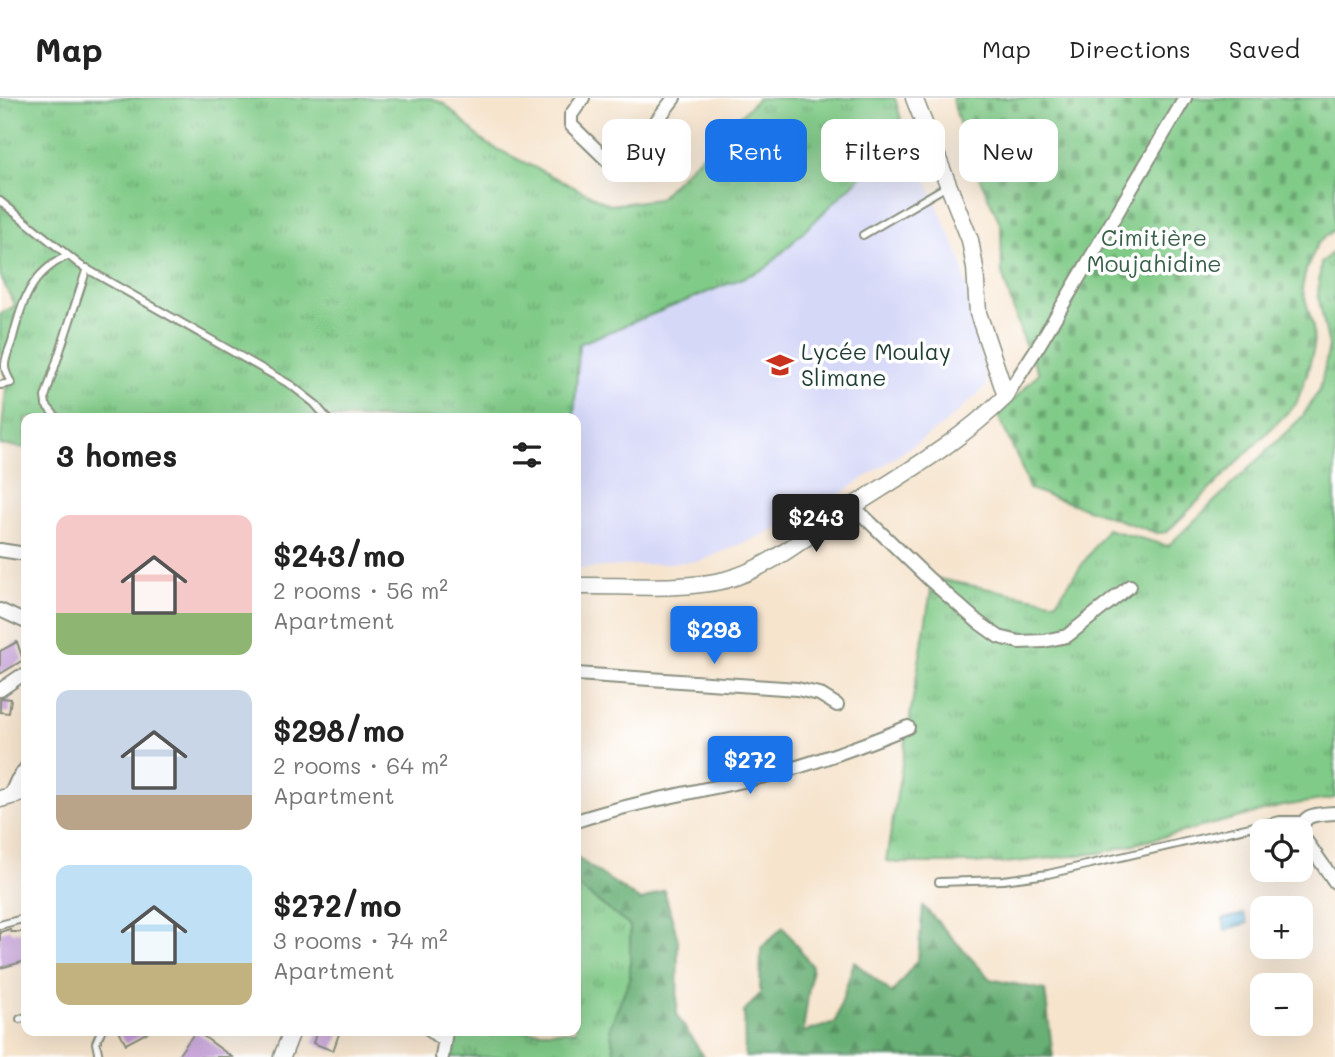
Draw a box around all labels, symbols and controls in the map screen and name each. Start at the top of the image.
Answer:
text: Map [35,27,103,70]
text: Map [982,33,1031,64]
text: Directions [1069,33,1191,64]
text: Saved [1229,33,1300,64]
chip: Buy [602,119,691,182]
chip: Rent [705,119,807,182]
chip: Filters [821,119,945,182]
chip: New [959,119,1058,182]
park label: Cimitière Moujahidine [1086,222,1222,278]
place label: Lycée Moulay Slimane [801,336,951,392]
school or university icon: Lycée Moulay Slimane [765,350,795,380]
text: 3 homes [56,435,177,475]
icon: filters [508,436,546,474]
pin: $243 [775,494,857,554]
text: $243 [788,502,844,532]
text: $243/mo [273,535,405,575]
icon: home [112,543,196,627]
text: 2 rooms · 56 m² [273,575,448,605]
text: Apartment [273,605,395,635]
pin: $298 [673,606,755,666]
text: $298 [686,614,742,644]
text: $298/mo [273,710,405,750]
icon: home [112,718,196,802]
pin: $272 [709,736,791,796]
text: $272 [724,744,776,774]
text: 2 rooms · 64 m² [273,750,448,780]
text: Apartment [273,780,395,810]
map controls [1250,819,1313,1036]
button: locate [1250,819,1313,882]
text: $272/mo [273,885,401,925]
icon: home [112,893,196,977]
button: + [1250,896,1313,959]
text: 3 rooms · 74 m² [273,925,448,955]
text: Apartment [273,955,395,985]
button: − [1250,973,1313,1036]

